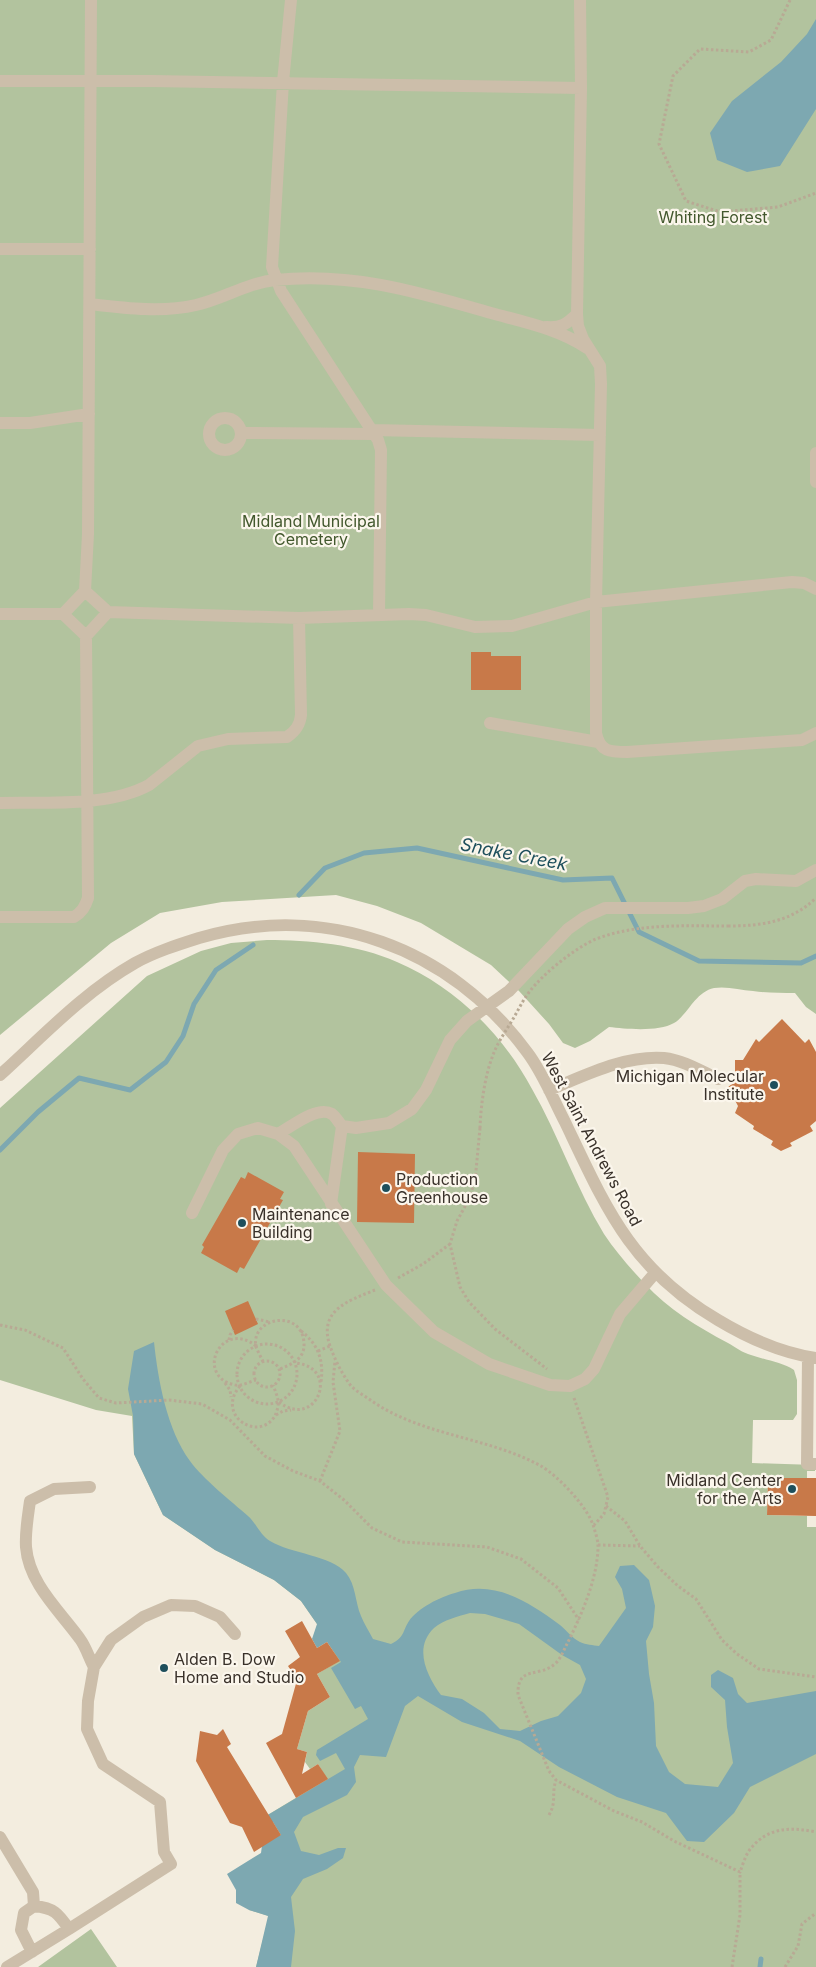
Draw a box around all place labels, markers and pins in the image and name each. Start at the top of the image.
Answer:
place label: Michigan Molecular Institute [616,1066,764,1104]
marker: Michigan Molecular Institute [768,1079,780,1091]
place label: Production Greenhouse [396,1169,488,1207]
marker: Production Greenhouse [380,1182,392,1194]
place label: Maintenance Building [252,1204,350,1242]
marker: Maintenance Building [236,1217,248,1229]
place label: Midland Center for the Arts [666,1470,782,1508]
marker: Midland Center for the Arts [786,1483,798,1495]
place label: Alden B. Dow Home and Studio [174,1649,304,1687]
marker: Alden B. Dow Home and Studio [158,1662,170,1674]

